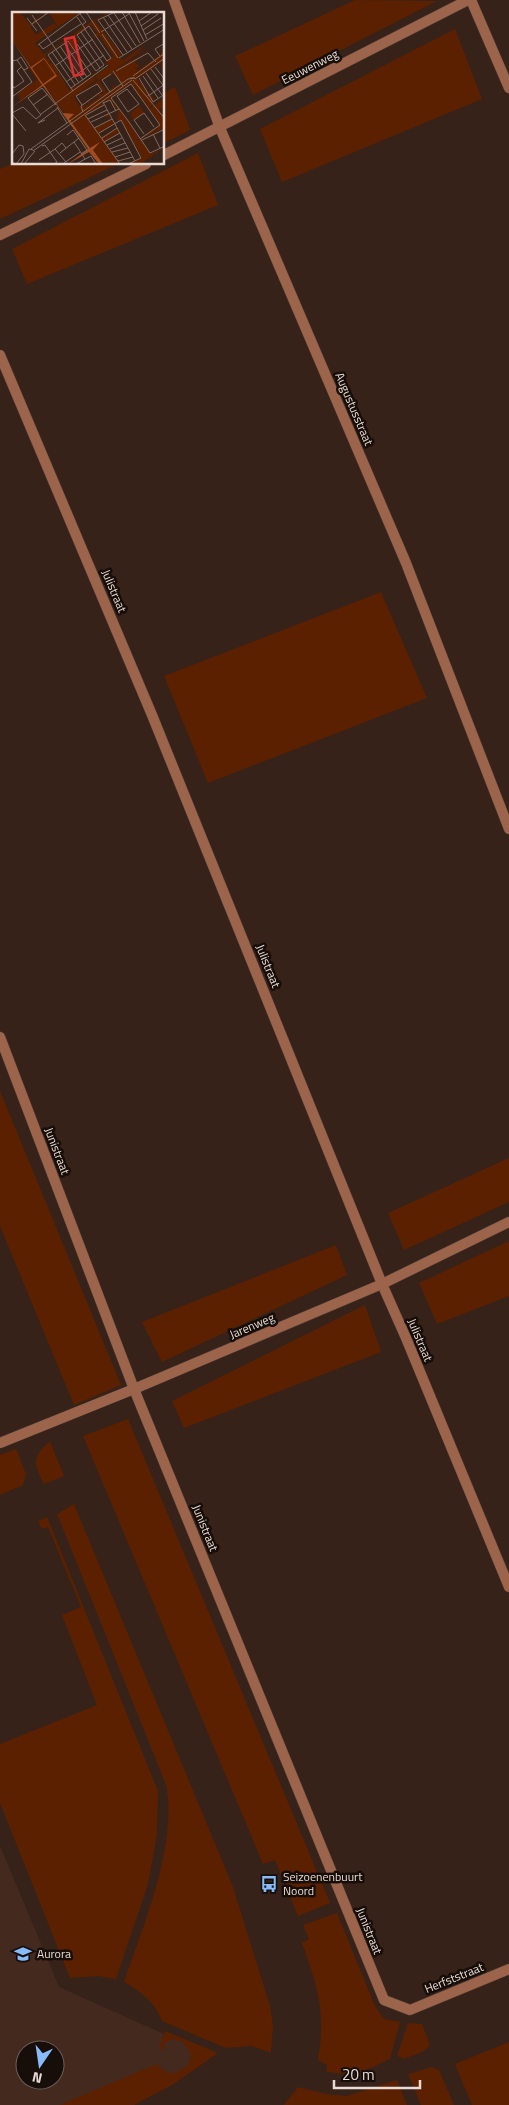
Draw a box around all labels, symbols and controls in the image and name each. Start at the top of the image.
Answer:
inset map [12,12,165,165]
street label: Eeuwenweg [278,44,342,89]
street label: Augustusstraat [330,369,379,449]
street label: Julistraat [97,566,132,616]
street label: Julistraat [251,941,286,991]
street label: Junistraat [40,1124,75,1178]
street label: Jarenweg [226,1308,277,1344]
street label: Julistraat [403,1315,438,1365]
street label: Junistraat [187,1501,224,1555]
place label: Seizoenenbuurt Noord [283,1867,363,1900]
bus stop icon: Seizoenenbuurt Noord [259,1874,279,1894]
street label: Junistraat [351,1904,388,1958]
school or university icon: Aurora [13,1944,33,1964]
place label: Aurora [37,1944,71,1963]
street label: Herfststraat [421,1957,487,1998]
north arrow [15,2040,65,2090]
scale bar [334,2058,420,2090]
text: 20 m [342,2063,375,2086]
text: N [30,2067,44,2089]

